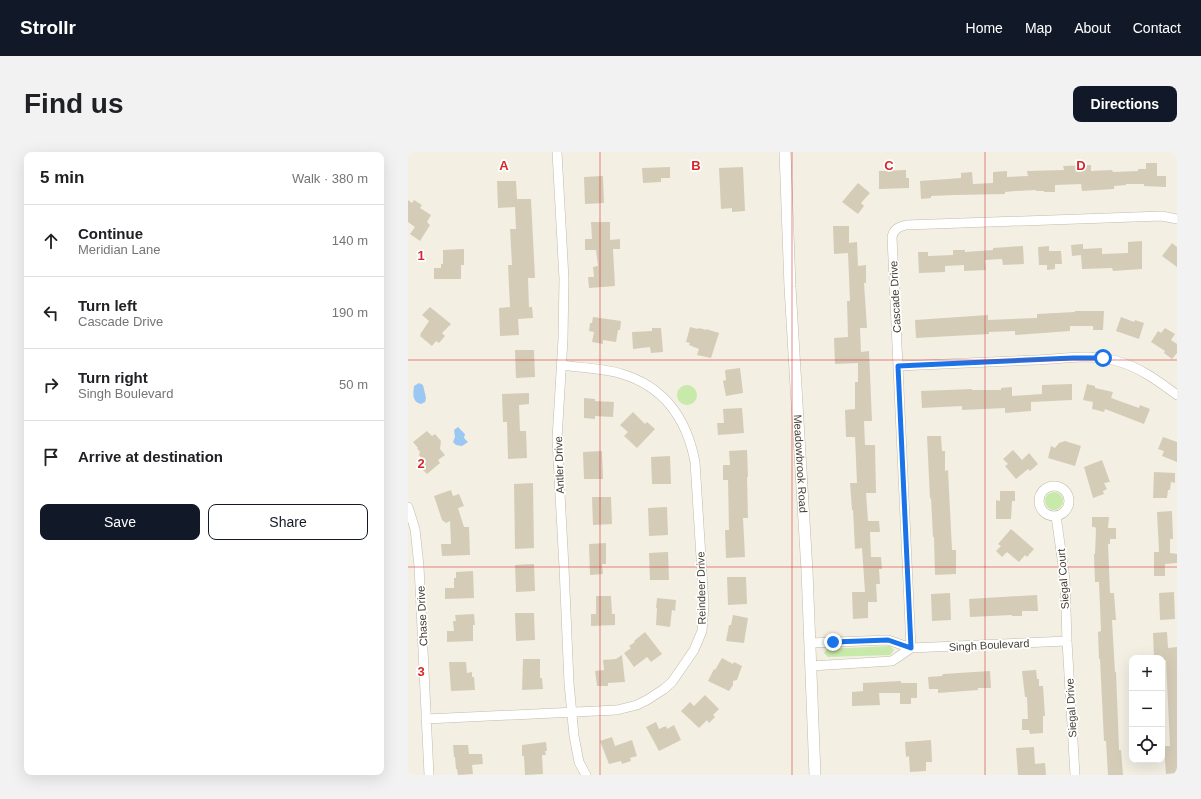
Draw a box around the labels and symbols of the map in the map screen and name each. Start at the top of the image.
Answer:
text: A [499,158,509,173]
text: B [691,158,701,173]
text: C [884,158,894,173]
text: D [1076,158,1086,173]
text: 1 [417,248,425,263]
street label: Cascade Drive [887,261,903,333]
route start [1094,349,1112,367]
street label: Meadowbrook Road [792,414,810,513]
street label: Antler Drive [552,436,566,494]
text: 2 [417,456,425,471]
street label: Siegal Court [1055,548,1071,610]
street label: Reindeer Drive [694,551,708,625]
street label: Chase Drive [414,585,430,647]
route end [824,633,842,651]
street label: Singh Boulevard [948,637,1030,653]
text: 3 [417,664,425,679]
street label: Siegal Drive [1063,678,1079,738]

